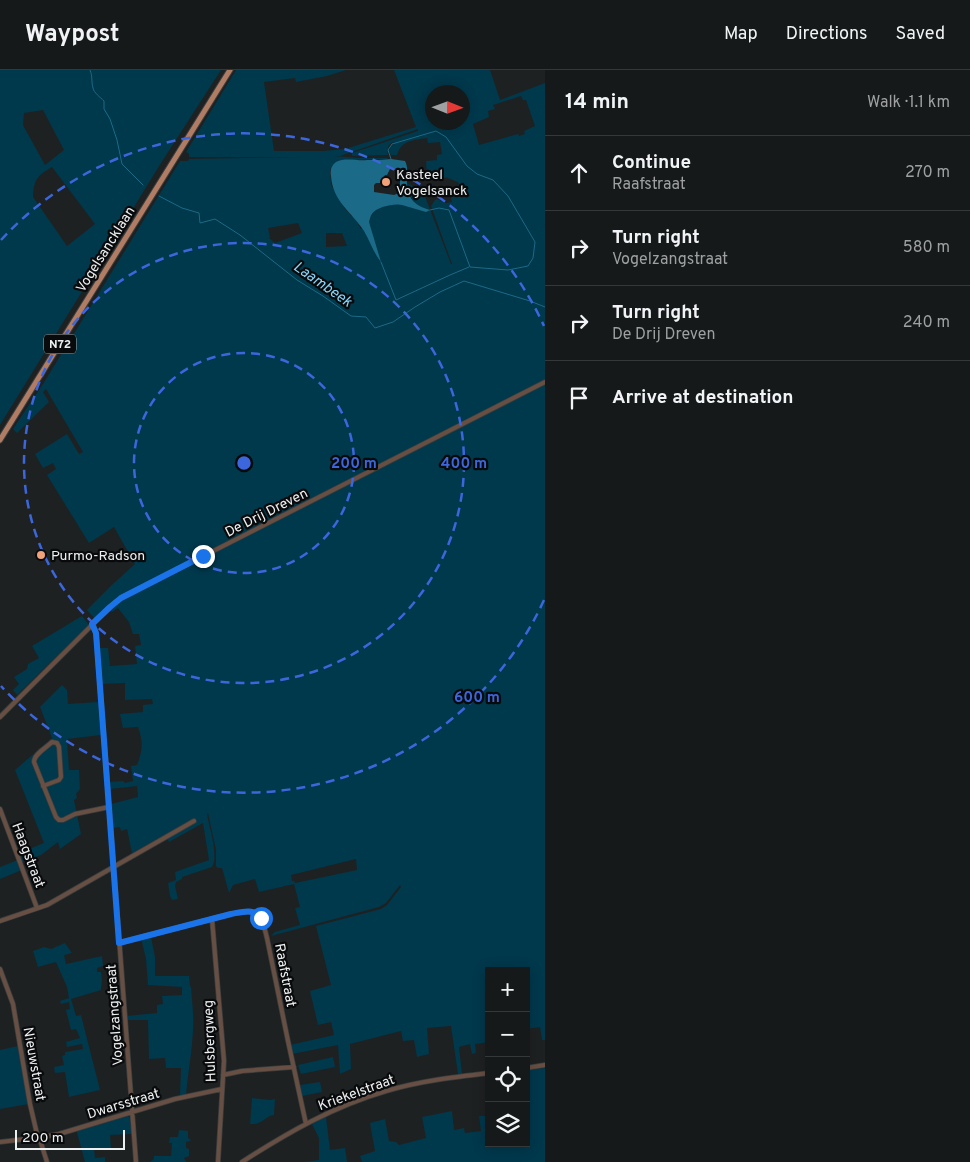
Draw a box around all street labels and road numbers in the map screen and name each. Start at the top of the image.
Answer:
street label: Vogelsancklaan [73,204,139,296]
road number: N72 [44,334,76,354]
street label: De Drij Dreven [222,485,311,541]
street label: Haagstraat [7,821,48,891]
street label: Raafstraat [270,942,299,1009]
street label: Vogelzangstraat [103,964,128,1066]
street label: Hulsbergweg [201,1000,220,1082]
street label: Nieuwstraat [19,1026,48,1103]
street label: Kriekelstraat [316,1072,397,1115]
street label: Dwarsstraat [85,1085,162,1124]

